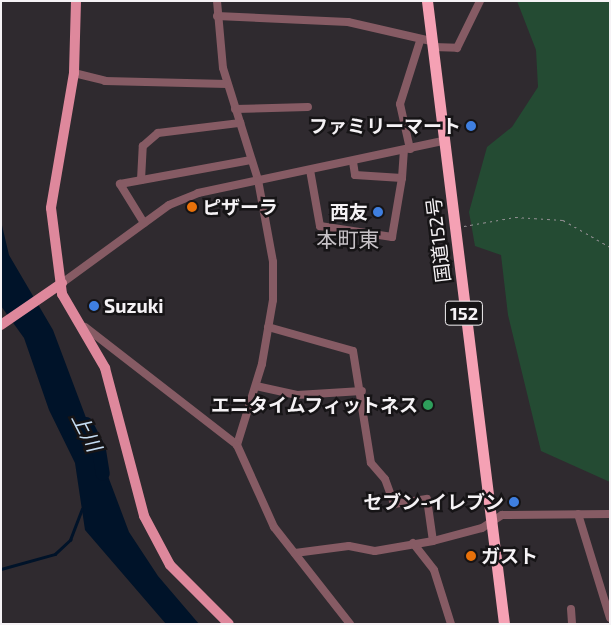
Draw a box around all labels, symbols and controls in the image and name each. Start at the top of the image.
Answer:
place label: ファミリーマート [309,115,461,137]
marker: ファミリーマート [465,120,477,132]
place label: ピザーラ [202,196,278,218]
street label: 国道152号 [421,196,455,284]
marker: ピザーラ [186,201,198,213]
place label: 西友 [330,201,368,223]
marker: 西友 [372,206,384,218]
district label: 本町東 [317,226,379,252]
place label: Suzuki [104,295,164,317]
road number: 152 [444,298,484,328]
marker: Suzuki [88,300,100,312]
place label: エニタイムフィットネス [209,394,418,416]
marker: エニタイムフィットネス [422,399,434,411]
water label: 上川 [67,409,107,455]
place label: セブン-イレブン [363,491,504,513]
marker: セブン-イレブン [508,496,520,508]
place label: ガスト [481,545,538,567]
marker: ガスト [465,550,477,562]

